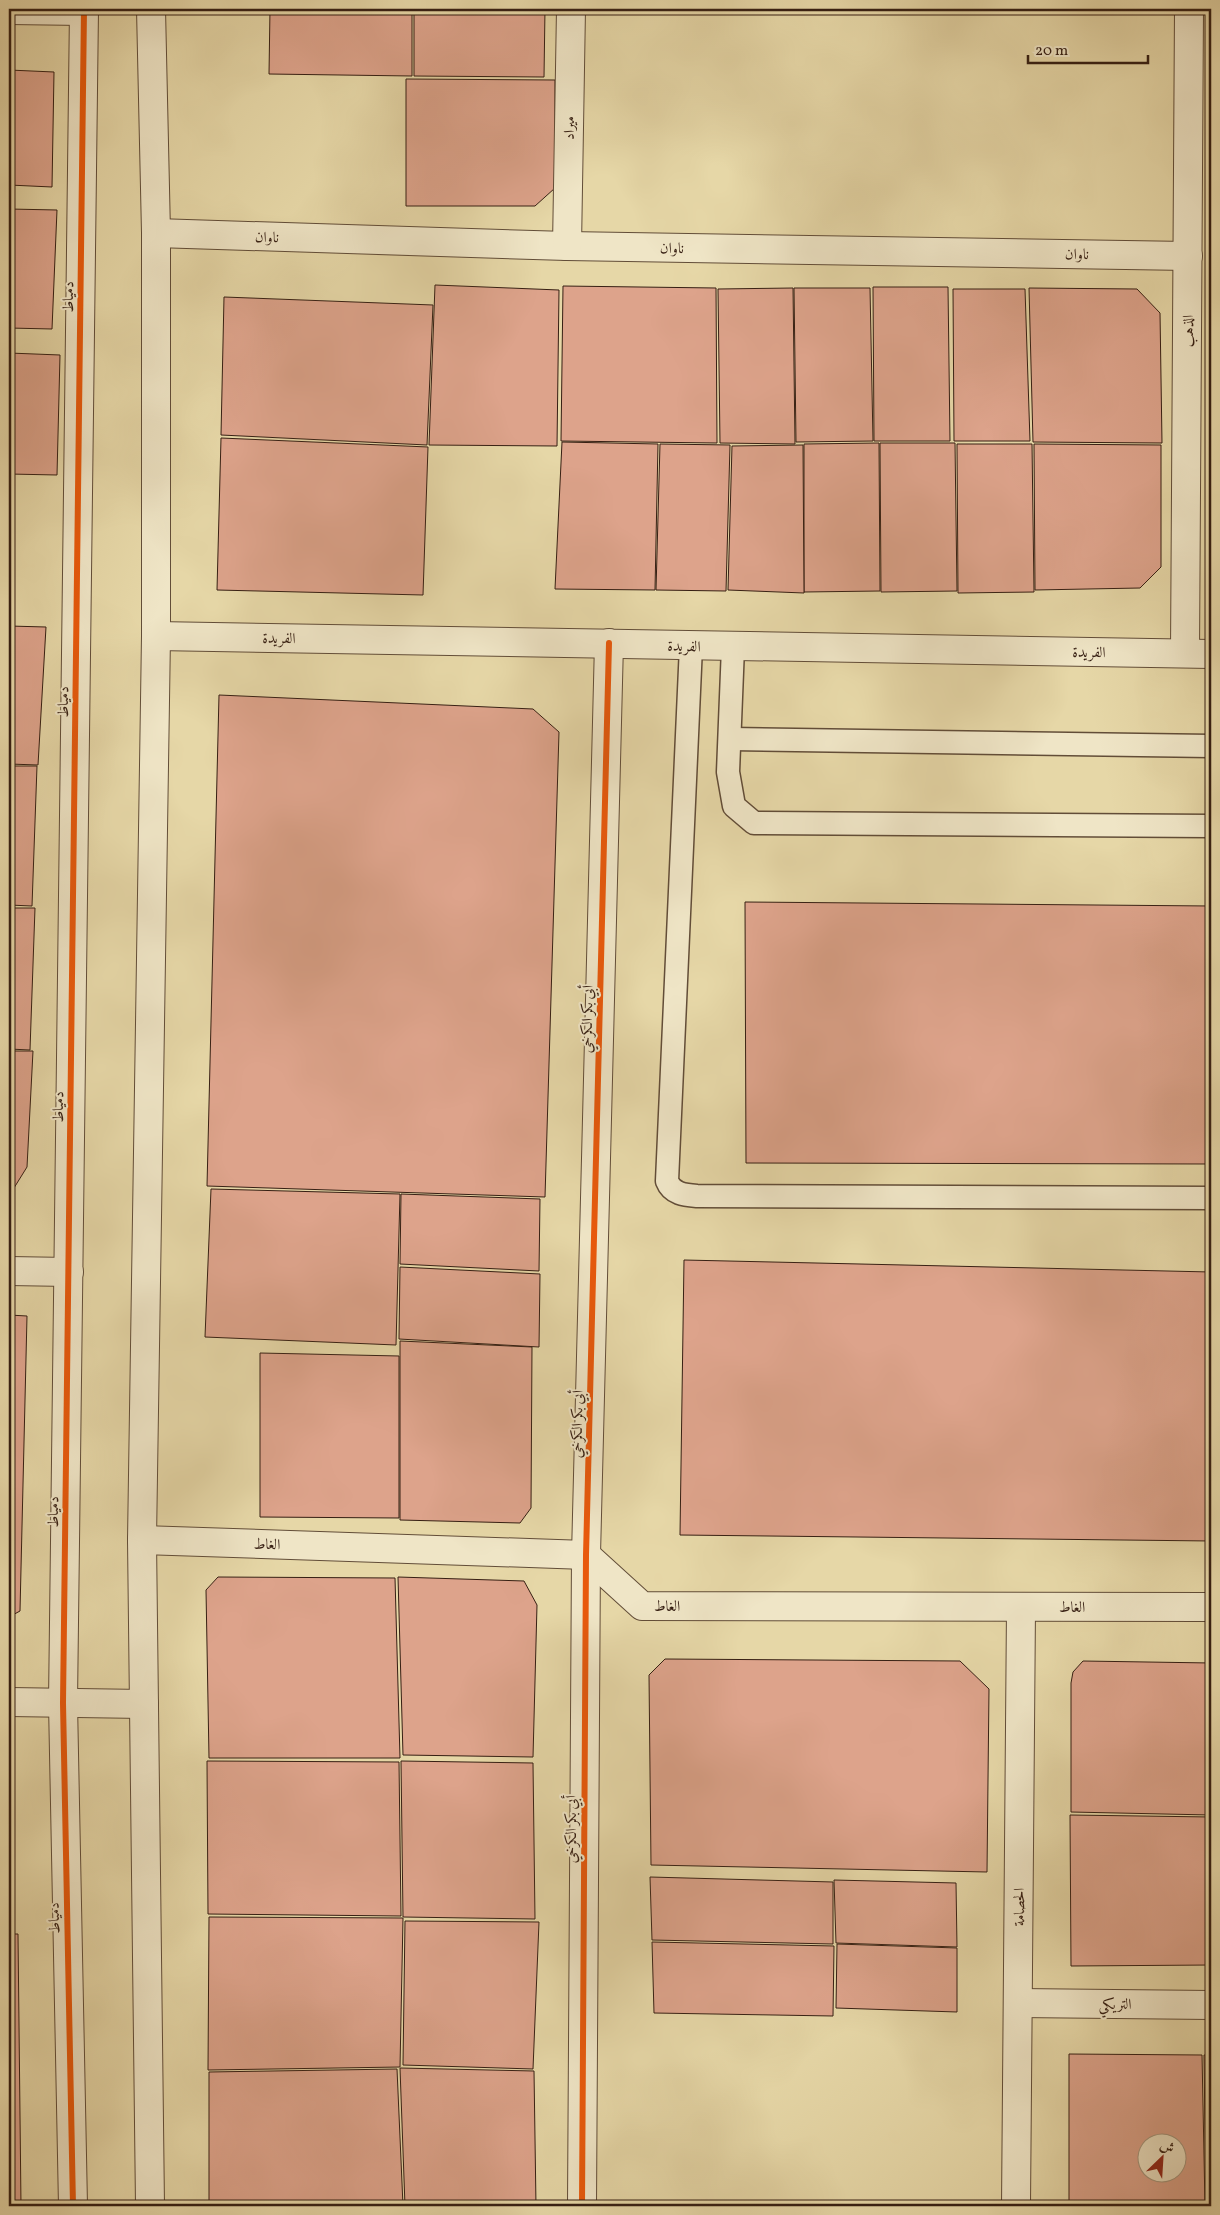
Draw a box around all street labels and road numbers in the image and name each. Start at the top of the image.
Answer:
street label: ميراد [560,116,581,140]
street label: ناوان [255,228,280,249]
street label: ناوان [660,239,684,260]
street label: ناوان [1065,245,1089,266]
street label: دمياط [59,281,80,313]
street label: الذهب [1179,315,1200,347]
street label: الفريدة [262,629,296,650]
street label: الفريدة [667,636,701,659]
street label: الفريدة [1072,643,1106,664]
street label: دمياط [54,686,75,718]
street label: أبي بكر الكرخي [575,984,600,1053]
street label: دمياط [49,1091,70,1123]
street label: أبي بكر الكرخي [565,1389,590,1458]
street label: دمياط [44,1496,65,1528]
street label: الغاط [253,1535,281,1556]
street label: الغاط [654,1597,680,1618]
street label: الغاط [1059,1598,1085,1619]
street label: أبي بكر الكرخي [560,1794,583,1863]
street label: الحصامة [1010,1888,1031,1926]
street label: دمياط [45,1902,66,1934]
street label: التريكي [1098,1995,1132,2018]

